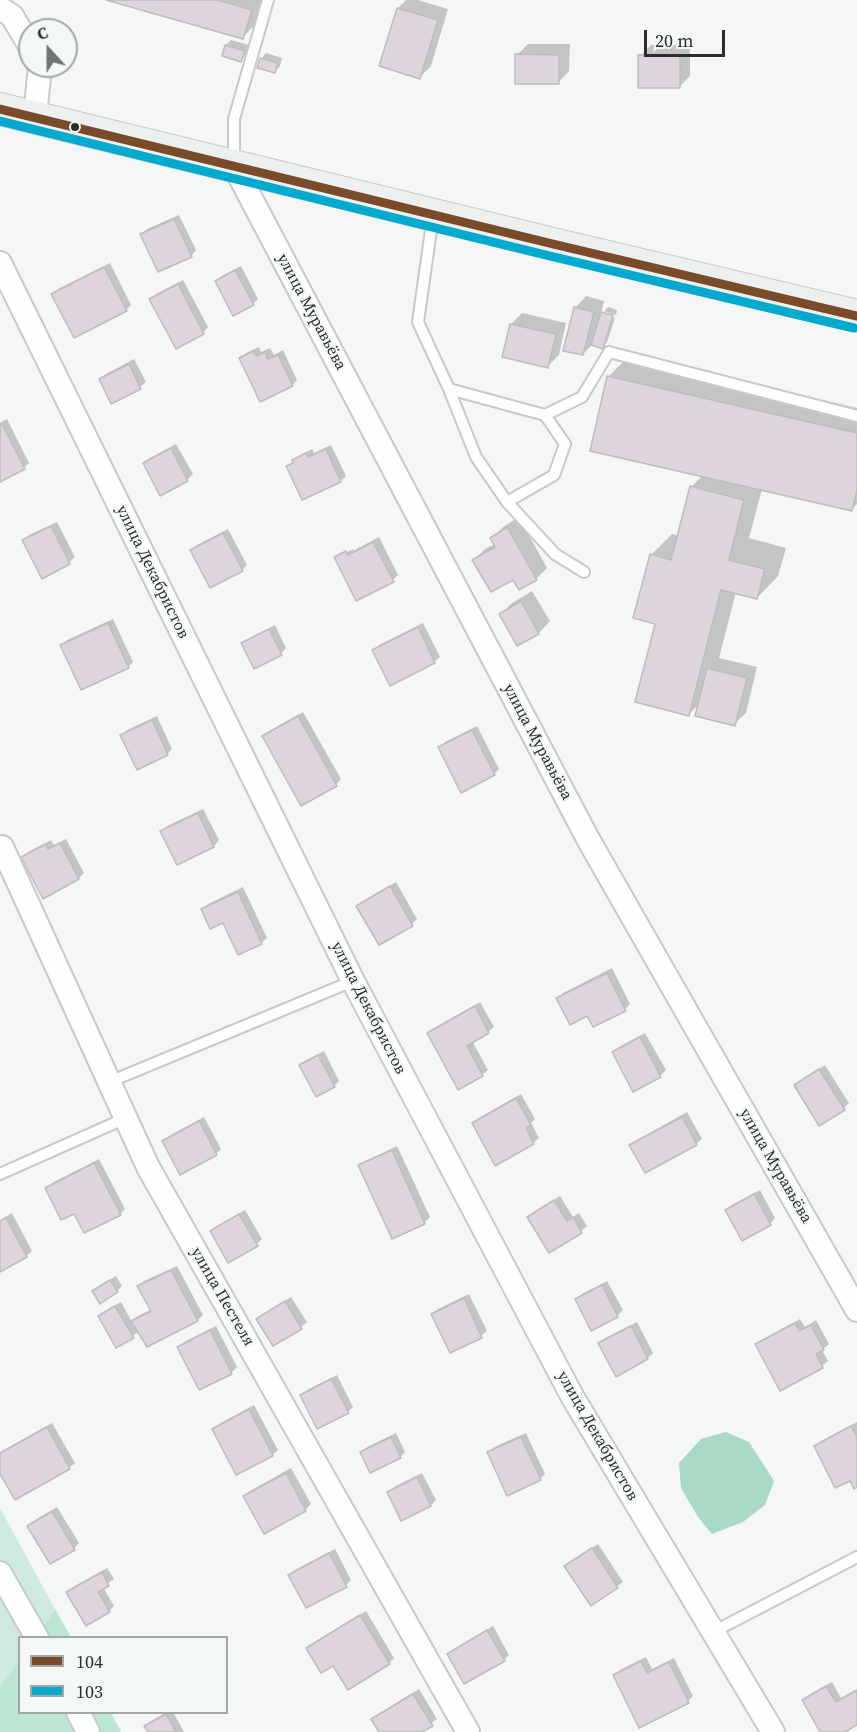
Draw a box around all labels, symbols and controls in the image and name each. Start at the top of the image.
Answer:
north arrow [18,18,78,78]
scale bar [647,18,728,56]
text: С [34,21,51,45]
text: 20 m [655,28,693,53]
unlabelled marker [69,121,81,133]
street label: улица Муравьёва [272,250,350,374]
street label: улица Декабристов [111,502,193,642]
street label: улица Муравьёва [498,680,576,804]
street label: улица Декабристов [326,939,410,1077]
street label: улица Муравьёва [734,1105,816,1227]
street label: улица Пестеля [186,1244,258,1350]
street label: улица Декабристов [552,1368,642,1504]
legend [18,1636,228,1714]
text: 104 [76,1649,103,1674]
text: 103 [76,1679,103,1704]

